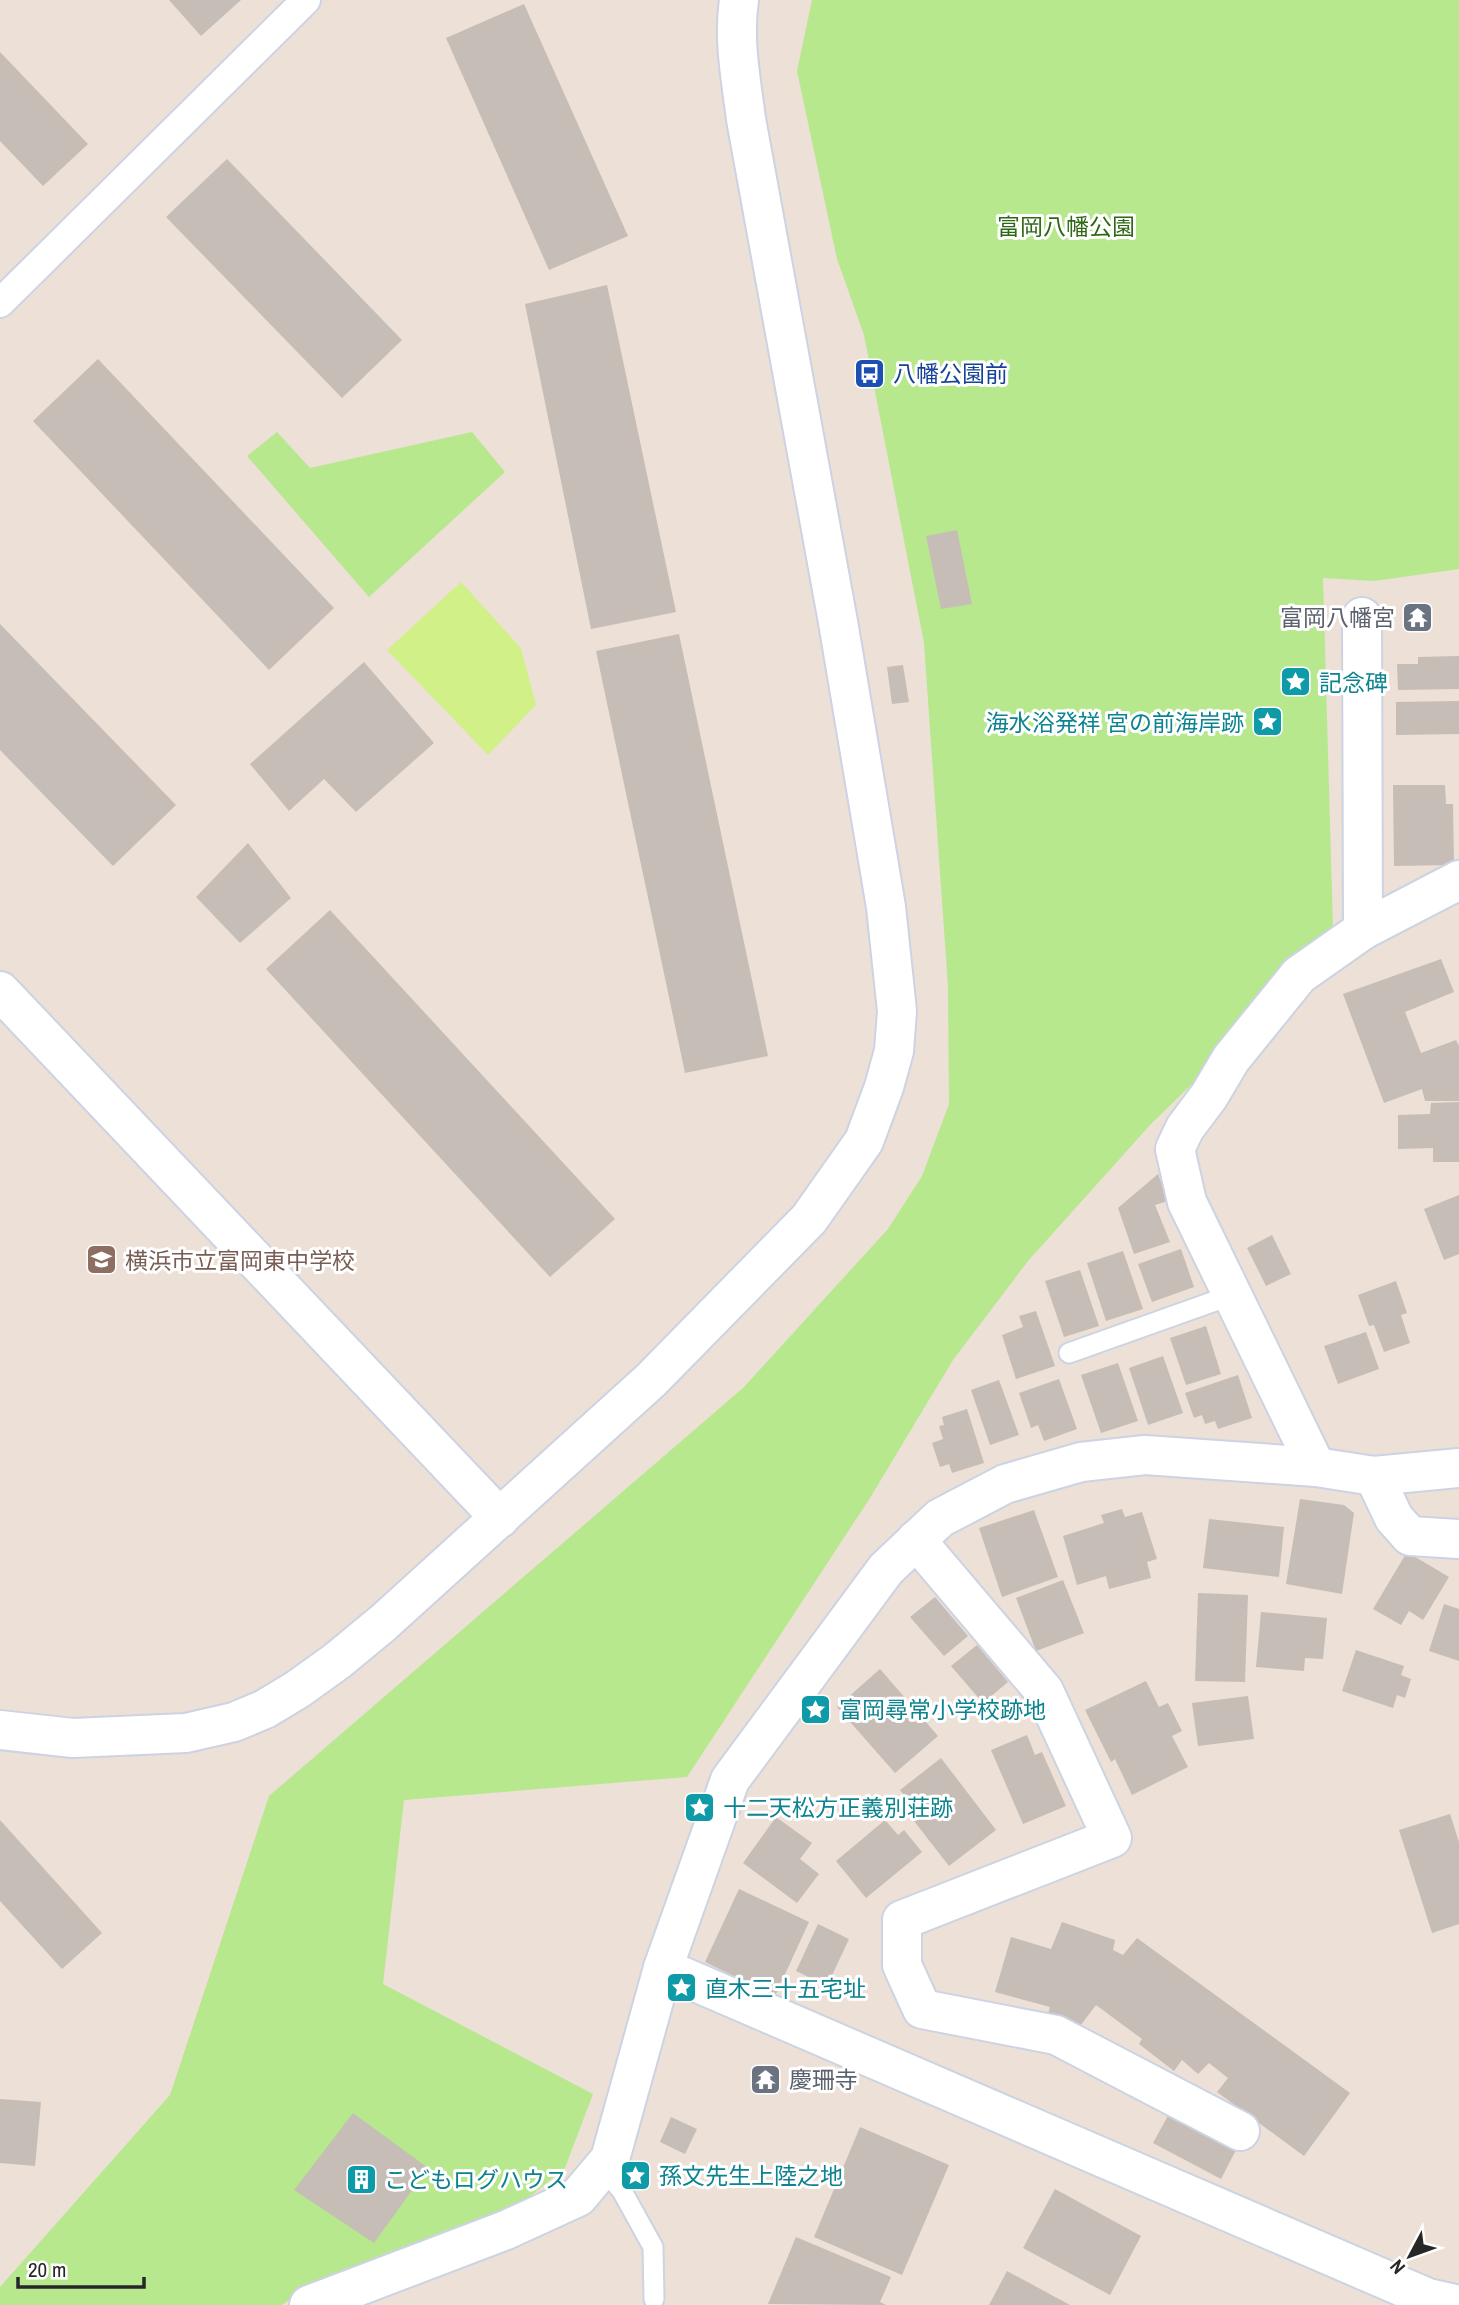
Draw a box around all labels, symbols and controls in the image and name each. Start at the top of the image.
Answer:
park label: 富岡八幡公園 [997,211,1135,242]
bus stop icon: 八幡公園前 [853,356,887,390]
place label: 八幡公園前 [893,358,1008,389]
temple icon: 富岡八幡宮 [1401,600,1435,634]
place label: 富岡八幡宮 [1280,602,1395,633]
place icon: 記念碑 [1279,665,1313,699]
place label: 記念碑 [1319,667,1388,698]
place icon: 海水浴発祥 宮の前海岸跡 [1250,705,1284,739]
place label: 海水浴発祥 宮の前海岸跡 [986,707,1244,738]
school or university icon: 横浜市立富岡東中学校 [85,1243,119,1277]
place label: 横浜市立富岡東中学校 [125,1245,355,1276]
place icon: 富岡尋常小学校跡地 [799,1692,833,1726]
place label: 富岡尋常小学校跡地 [839,1694,1046,1725]
place icon: 十二天松方正義別荘跡 [683,1790,717,1824]
place label: 十二天松方正義別荘跡 [723,1792,953,1823]
place icon: 直木三十五宅址 [665,1971,699,2005]
place label: 直木三十五宅址 [705,1973,866,2004]
temple icon: 慶珊寺 [749,2062,783,2096]
place label: 慶珊寺 [789,2064,858,2095]
place icon: 孫文先生上陸之地 [619,2158,653,2192]
place label: 孫文先生上陸之地 [659,2160,843,2191]
building icon: こどもログハウス [344,2162,378,2196]
place label: こどもログハウス [384,2164,568,2195]
north arrow [1375,2221,1445,2291]
scale bar [18,2246,144,2290]
text: N [1384,2254,1411,2280]
text: 20 m [28,2255,66,2284]

